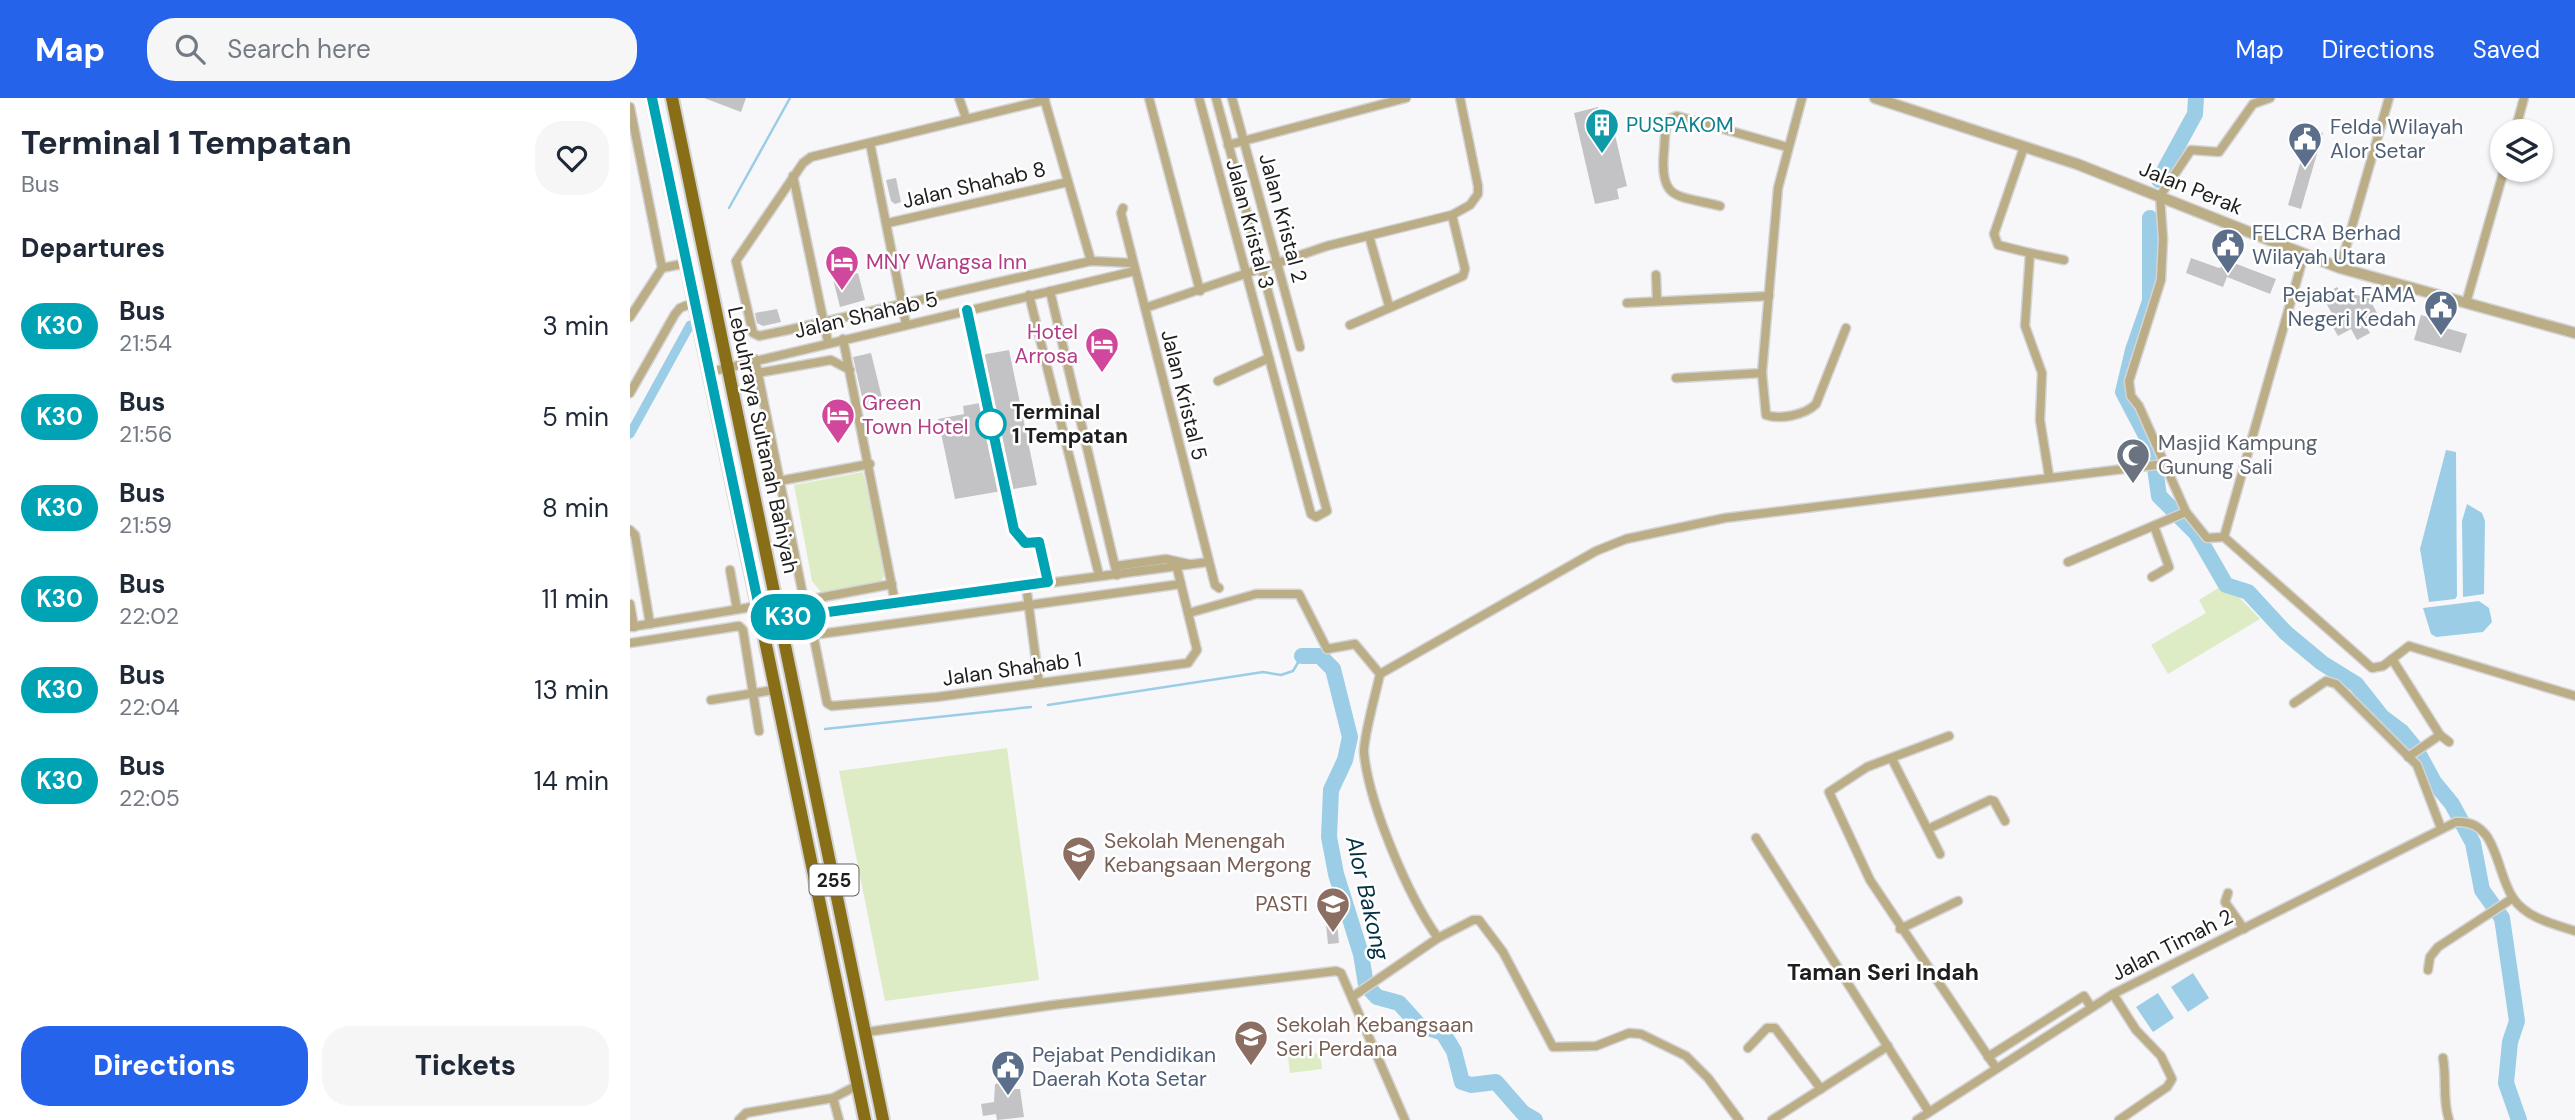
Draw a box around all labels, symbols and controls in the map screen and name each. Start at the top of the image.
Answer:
search box [147,18,637,81]
text: Map [35,28,105,71]
icon: search [171,30,209,68]
text: Search here [227,32,371,66]
text: Map [2236,34,2284,65]
text: Directions [2322,34,2435,65]
text: Saved [2473,34,2540,65]
building icon: PUSPAKOM [1583,106,1621,155]
place label: PUSPAKOM [1626,111,1734,139]
place label: Felda Wilayah Alor Setar [2330,113,2463,165]
map controls [2490,119,2553,182]
button: layers [2490,119,2553,182]
public building icon: Felda Wilayah Alor Setar [2286,120,2324,169]
text: Terminal 1 Tempatan [21,121,352,164]
button: heart [535,121,609,195]
street label: Jalan Kristal 2 [1252,150,1314,286]
street label: Jalan Shahab 8 [900,155,1048,215]
street label: Jalan Perak [2135,155,2247,222]
street label: Jalan Kristal 3 [1219,156,1281,292]
text: Bus [21,169,60,199]
place label: FELCRA Berhad Wilayah Utara [2252,219,2401,271]
public building icon: FELCRA Berhad Wilayah Utara [2209,226,2247,275]
text: Departures [21,231,165,265]
hotel icon: MNY Wangsa Inn [823,243,861,292]
place label: MNY Wangsa Inn [866,248,1027,276]
place label: Pejabat FAMA Negeri Kedah [2283,281,2416,333]
street label: Jalan Shahab 5 [792,285,940,345]
public building icon: Pejabat FAMA Negeri Kedah [2422,288,2460,337]
text: Bus [119,294,165,328]
street label: Lebuhraya Sultanah Bahiyah [721,304,805,576]
text: 3 min [542,309,609,343]
text: K30 [36,310,83,341]
place label: Hotel Arrosa [1014,318,1078,370]
hotel icon: Hotel Arrosa [1083,325,1121,374]
street label: Jalan Kristal 5 [1154,327,1214,463]
text: 21:54 [119,328,172,358]
text: Bus [119,385,165,419]
place label: Green Town Hotel [862,389,969,441]
hotel icon: Green Town Hotel [819,396,857,445]
place label: Terminal 1 Tempatan [1012,398,1128,450]
text: 5 min [542,400,609,434]
text: K30 [36,401,83,432]
marker: Terminal 1 Tempatan [976,409,1006,439]
text: 21:56 [119,419,173,449]
place label: Masjid Kampung Gunung Sali [2158,429,2318,481]
mosque icon: Masjid Kampung Gunung Sali [2114,436,2152,485]
text: Bus [119,476,165,510]
text: 8 min [542,491,609,525]
text: K30 [36,492,83,523]
text: 21:59 [119,510,172,540]
text: Bus [119,567,165,601]
text: 11 min [542,582,609,616]
text: K30 [36,583,83,614]
line badge: K30 [748,594,828,640]
text: 22:02 [119,601,179,631]
text: K30 [765,601,811,632]
street label: Jalan Shahab 1 [941,645,1083,693]
text: Bus [119,658,165,692]
text: 13 min [534,673,609,707]
text: K30 [36,674,83,705]
text: 22:04 [119,692,180,722]
text: Bus [119,749,165,783]
text: 14 min [534,764,609,798]
text: K30 [36,765,83,796]
text: 22:05 [119,783,180,813]
place label: Sekolah Menengah Kebangsaan Mergong [1104,827,1312,879]
water label: Alor Bakong [1339,832,1397,964]
school or university icon: Sekolah Menengah Kebangsaan Mergong [1060,834,1098,883]
road number: 255 [810,864,858,895]
school or university icon: PASTI [1314,885,1352,934]
place label: PASTI [1255,890,1308,918]
street label: Jalan Timah 2 [2107,902,2237,988]
district label: Taman Seri Indah [1787,957,1979,987]
place label: Sekolah Kebangsaan Seri Perdana [1276,1011,1473,1063]
school or university icon: Sekolah Kebangsaan Seri Perdana [1232,1018,1270,1067]
button: Directions [21,1026,308,1106]
button: Tickets [322,1026,609,1106]
place label: Pejabat Pendidikan Daerah Kota Setar [1032,1041,1216,1093]
public building icon: Pejabat Pendidikan Daerah Kota Setar [989,1048,1027,1097]

